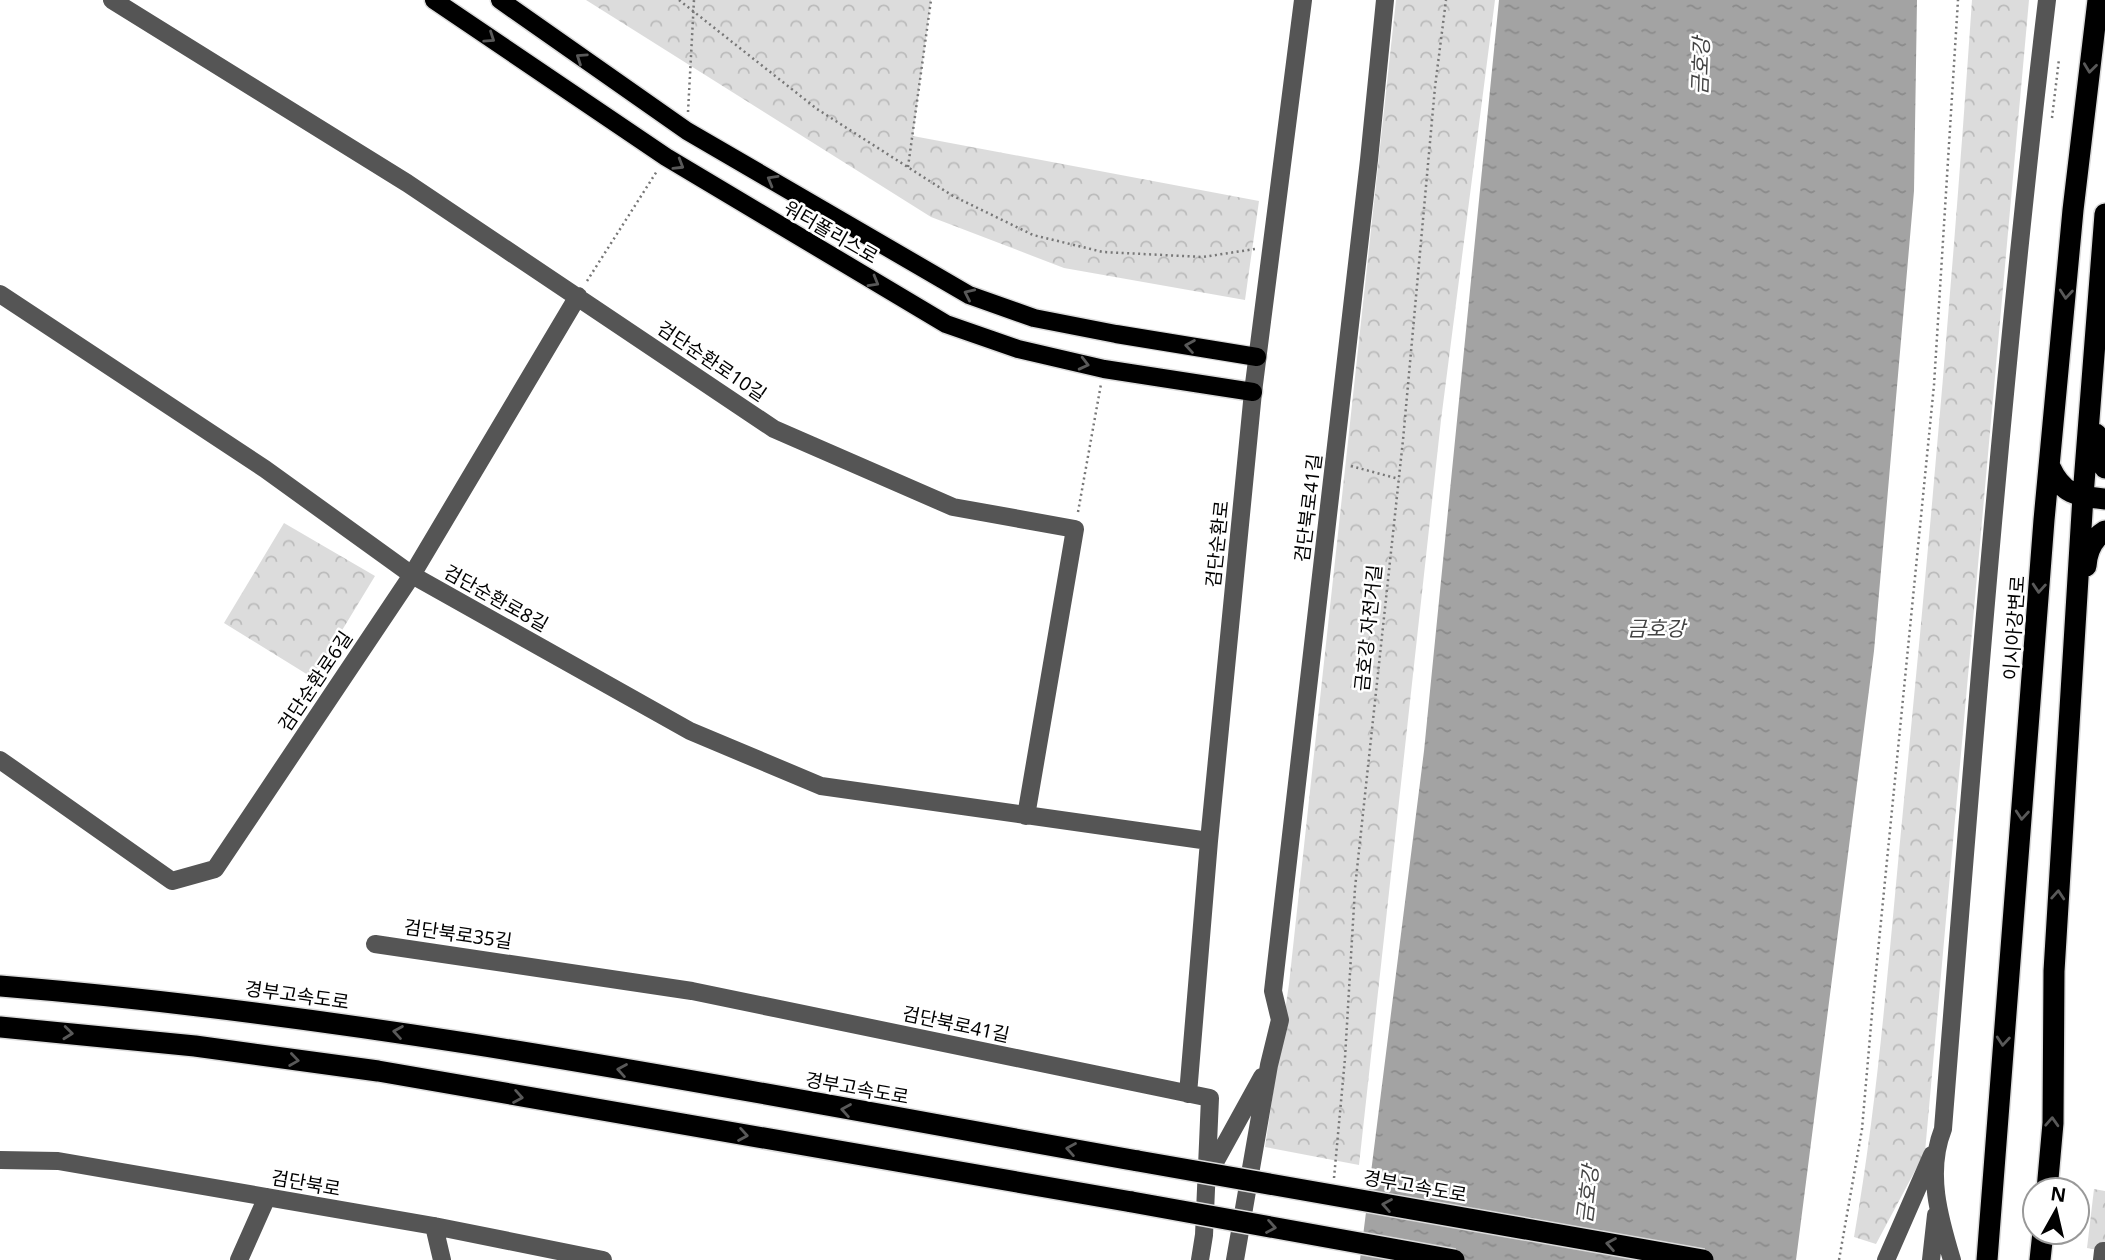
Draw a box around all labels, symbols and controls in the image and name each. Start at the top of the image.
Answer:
one-way arrow [483,30,496,43]
water label: 금호강 [1685,34,1715,95]
one-way arrow [576,54,589,66]
one-way arrow [2083,62,2098,74]
one-way arrow [671,157,684,170]
one-way arrow [767,176,780,189]
street label: 워터폴리스로 [779,195,883,269]
one-way arrow [867,274,880,287]
one-way arrow [964,288,977,302]
one-way arrow [2059,289,2074,300]
street label: 검단순환로10길 [652,315,772,407]
one-way arrow [1184,339,1196,354]
one-way arrow [1078,356,1090,370]
street label: 검단북로41길 [1288,452,1328,564]
street label: 검단순환로 [1200,499,1234,589]
street label: 검단순환로8길 [439,559,553,637]
street label: 금호강 자전거길 [1348,563,1388,693]
street label: 이시아강변로 [1997,575,2031,681]
one-way arrow [2032,583,2047,594]
water label: 금호강 [1627,614,1688,642]
street label: 검단순환로6길 [272,626,358,736]
one-way arrow [2015,810,2030,821]
one-way arrow [2051,889,2066,900]
street label: 검단북로35길 [402,914,514,954]
street label: 경부고속도로 [243,975,351,1015]
street label: 검단북로41길 [900,1000,1012,1048]
one-way arrow [63,1025,74,1040]
one-way arrow [392,1025,404,1040]
one-way arrow [1996,1036,2011,1047]
one-way arrow [288,1052,300,1067]
one-way arrow [616,1063,628,1078]
street label: 경부고속도로 [803,1066,911,1110]
one-way arrow [512,1089,524,1104]
one-way arrow [841,1103,852,1118]
one-way arrow [2045,1116,2060,1127]
one-way arrow [737,1127,748,1142]
one-way arrow [1065,1142,1076,1157]
water label: 금호강 [1570,1161,1605,1224]
street label: 검단북로 [269,1164,343,1202]
street label: 경부고속도로 [1361,1164,1469,1208]
north arrow [2021,1176,2091,1246]
text: N [2049,1180,2068,1208]
one-way arrow [1381,1198,1393,1213]
one-way arrow [1265,1219,1277,1234]
one-way arrow [1605,1237,1617,1252]

